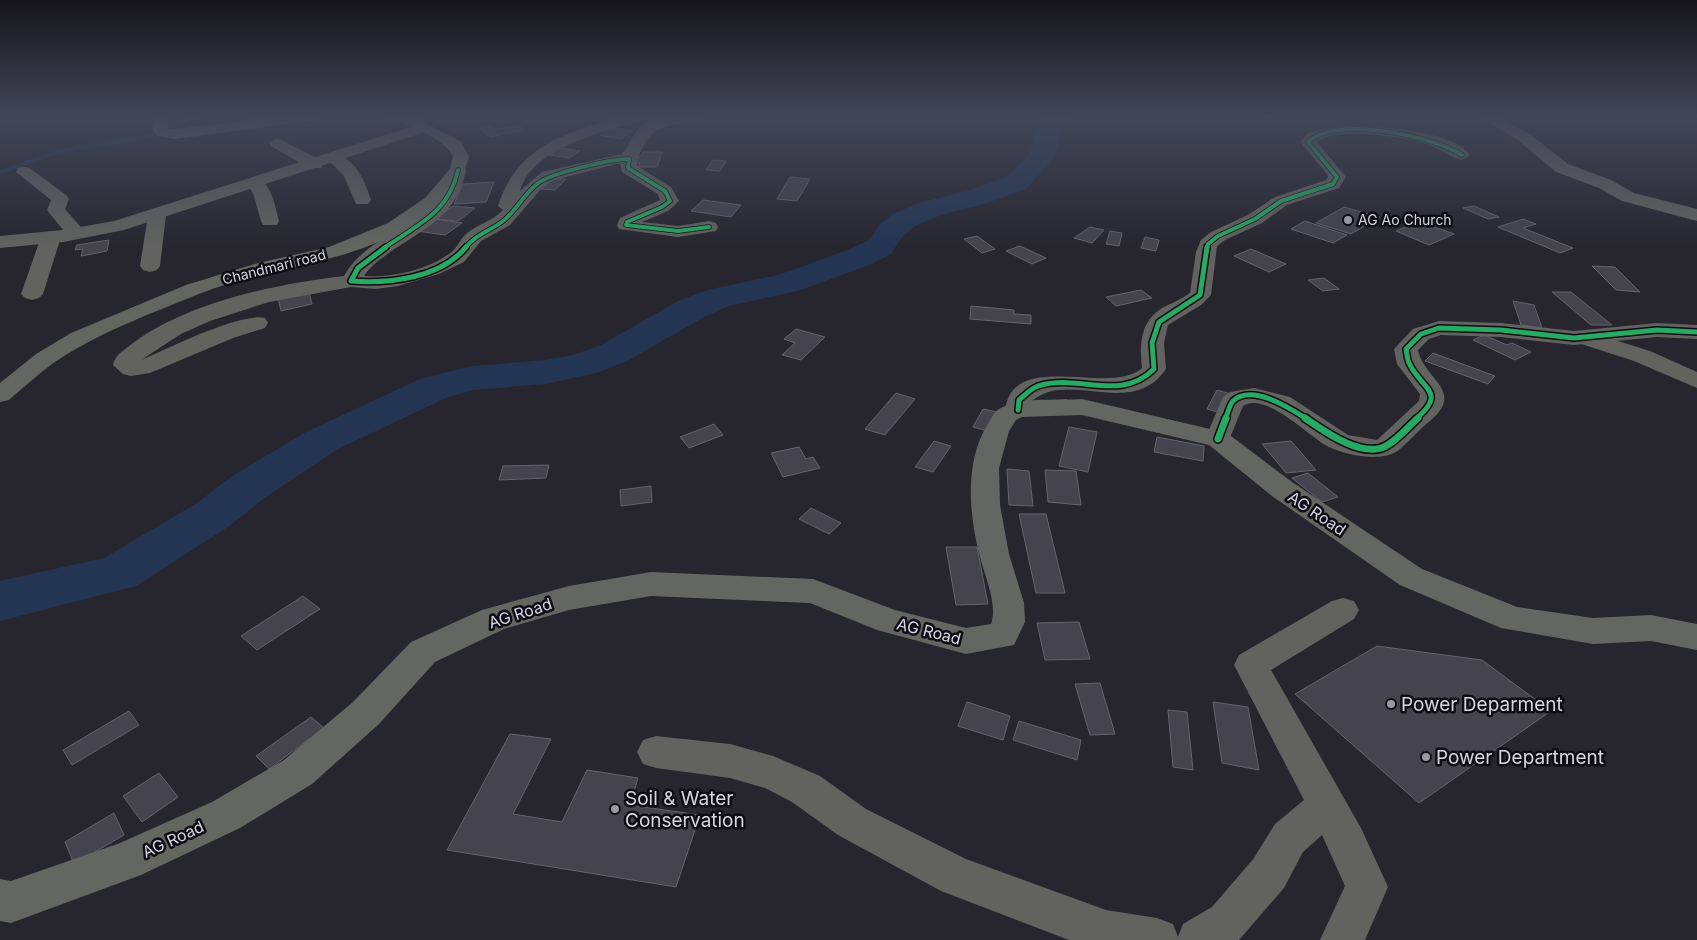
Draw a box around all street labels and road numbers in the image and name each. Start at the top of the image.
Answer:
street label: Chandmari road [220,245,327,288]
street label: AG Road [1284,486,1350,540]
street label: AG Road [486,593,554,633]
street label: AG Road [895,613,963,649]
street label: AG Road [139,816,207,862]

